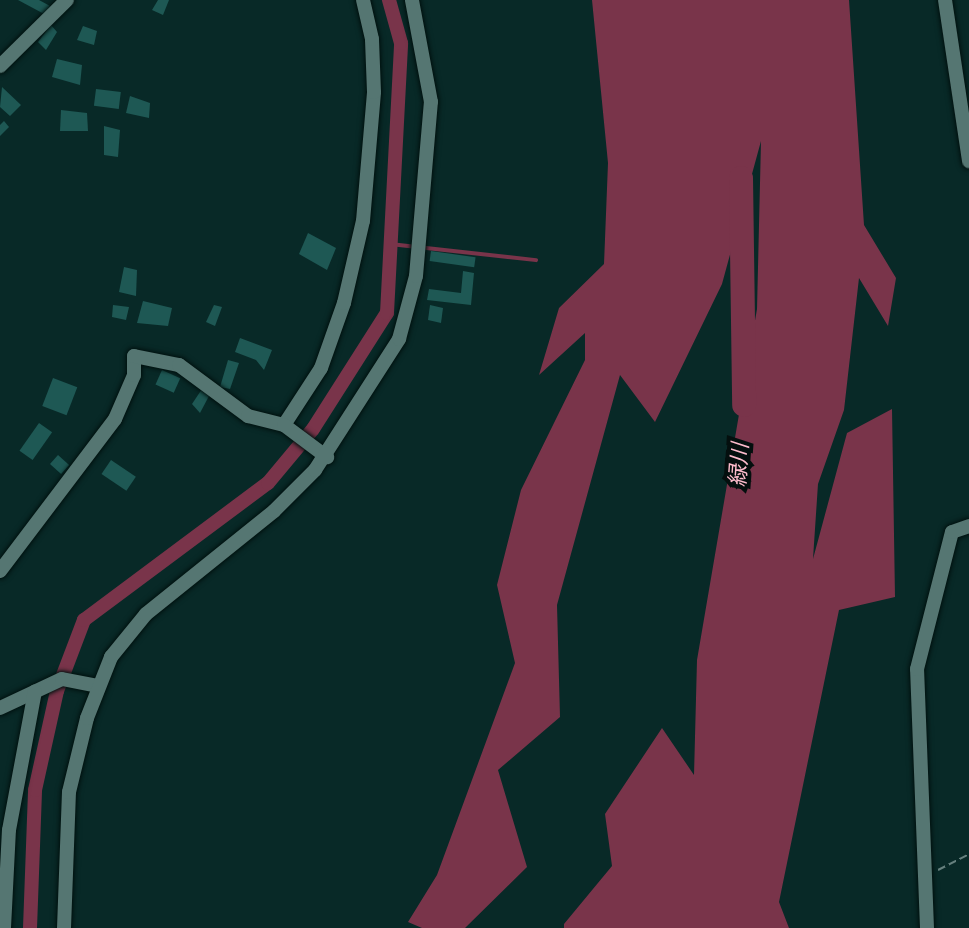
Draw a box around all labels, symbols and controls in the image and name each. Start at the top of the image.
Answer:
water label: 緑川 [724,442,754,488]

